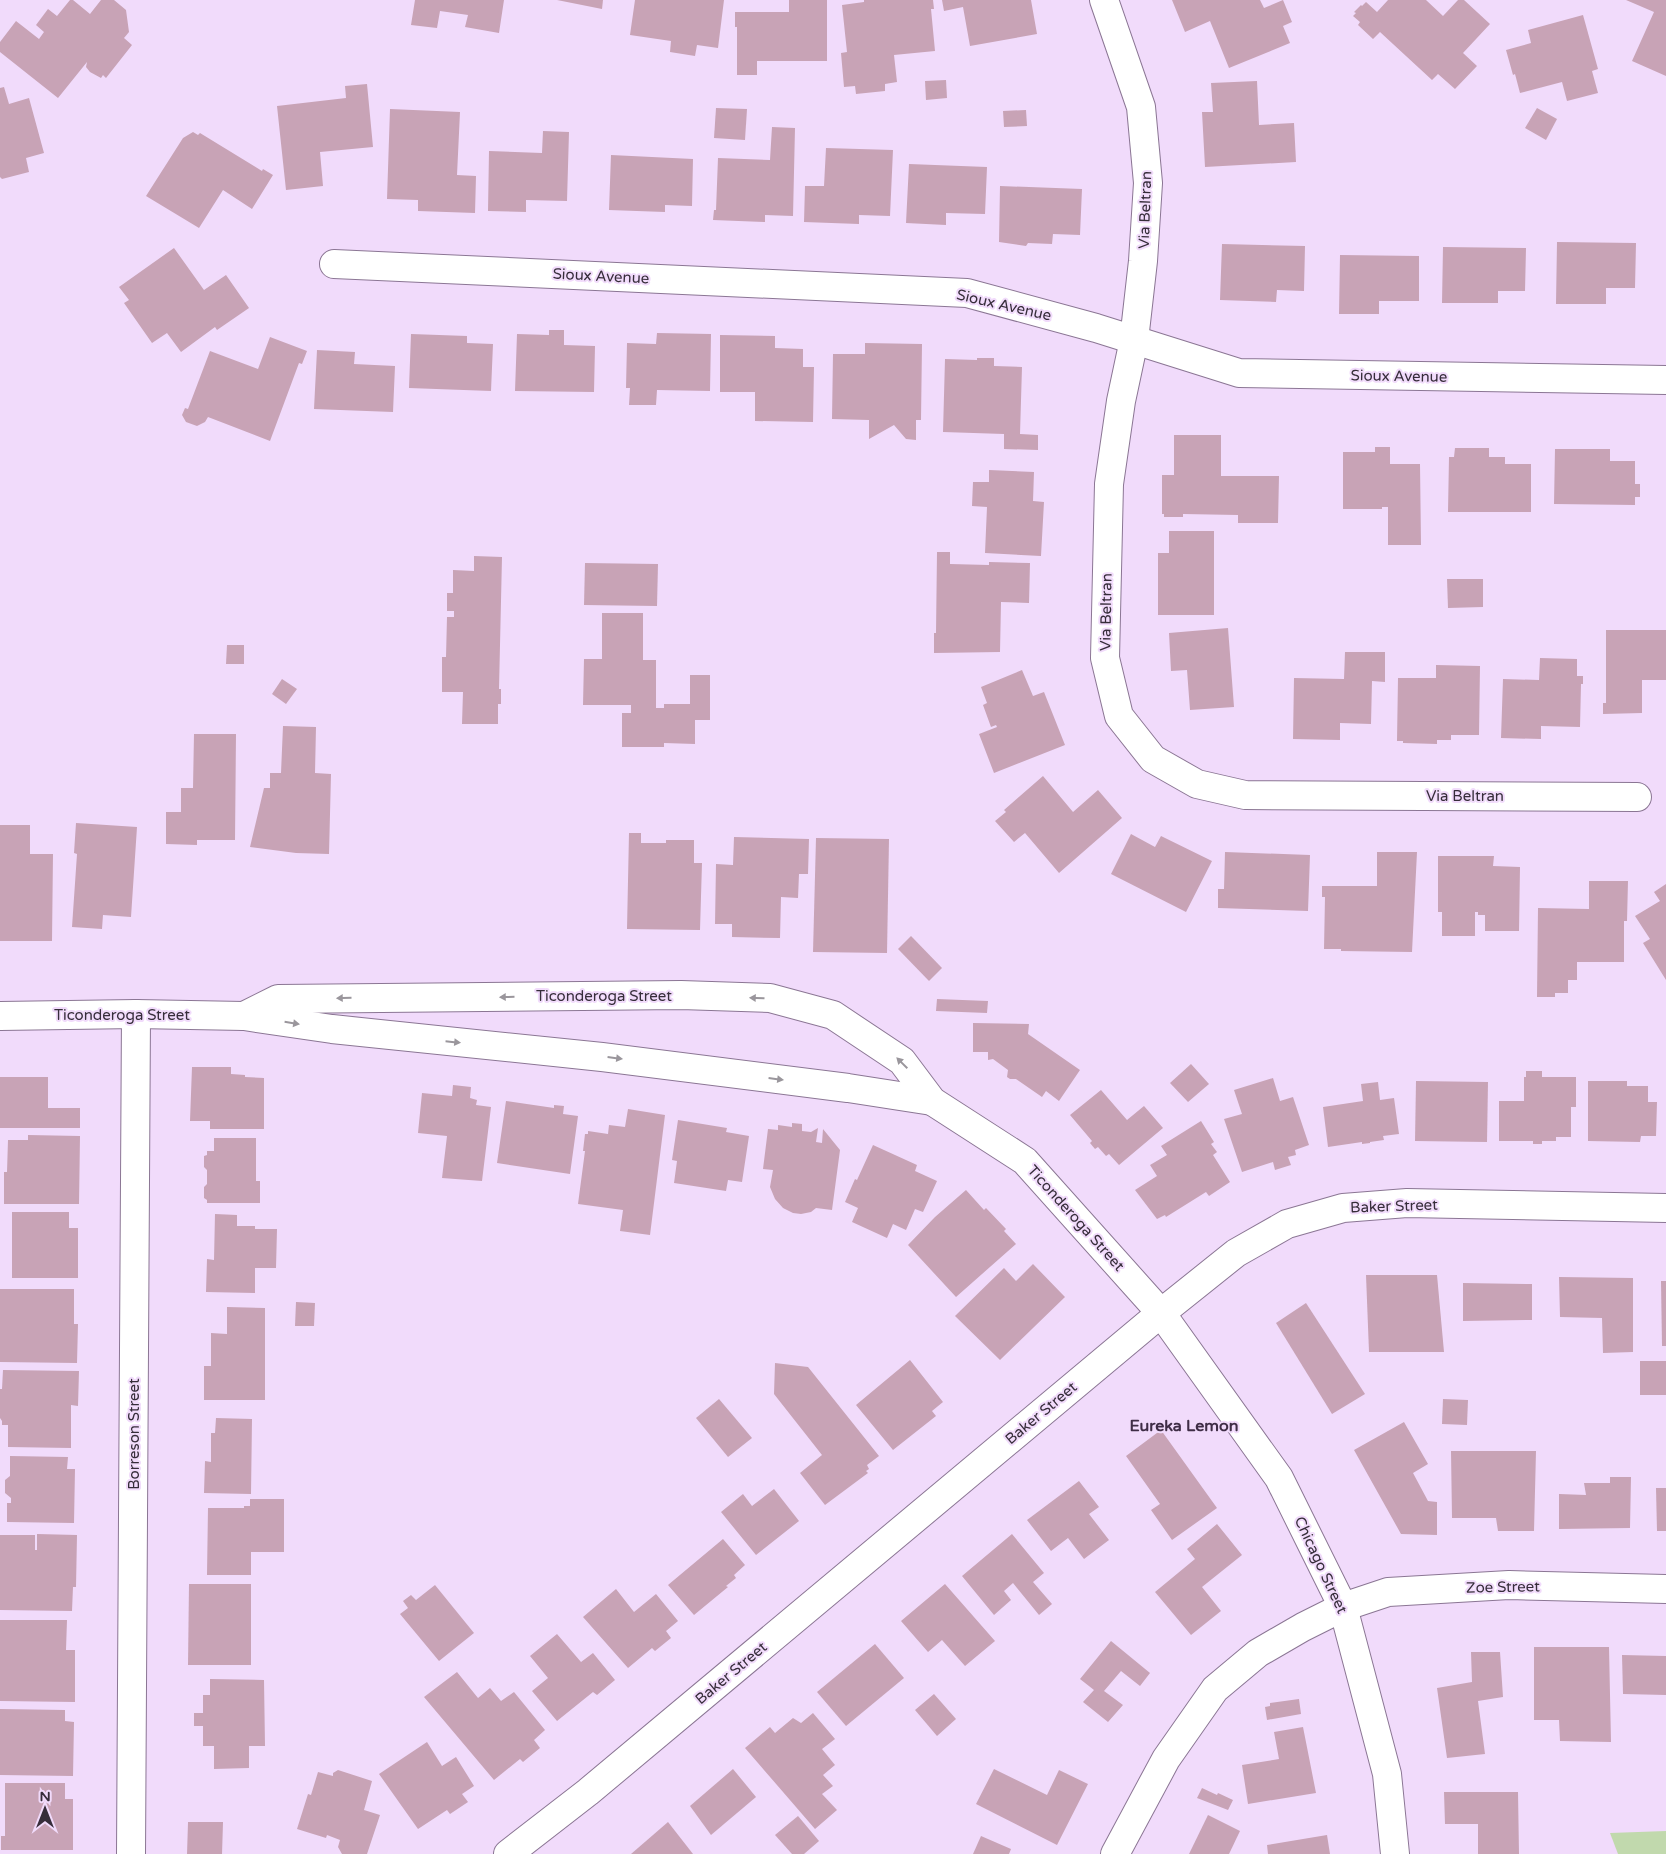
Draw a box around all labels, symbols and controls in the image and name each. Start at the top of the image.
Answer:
street label: Via Beltran [1135,171,1155,249]
street label: Sioux Avenue [552,264,650,288]
street label: Sioux Avenue [955,285,1053,325]
street label: Sioux Avenue [1351,366,1447,386]
street label: Via Beltran [1096,573,1116,651]
street label: Via Beltran [1426,787,1504,805]
street label: Ticonderoga Street [536,987,672,1005]
one-way arrow [499,993,515,1001]
one-way arrow [749,993,765,1001]
one-way arrow [336,994,352,1002]
street label: Ticonderoga Street [54,1006,190,1024]
one-way arrow [284,1020,300,1028]
one-way arrow [445,1038,461,1046]
one-way arrow [607,1055,623,1063]
one-way arrow [896,1057,908,1069]
one-way arrow [768,1075,784,1083]
street label: Ticonderoga Street [1024,1161,1128,1275]
street label: Baker Street [1350,1195,1438,1217]
street label: Borreson Street [125,1378,143,1490]
street label: Baker Street [1002,1378,1081,1448]
district label: Eureka Lemon [1130,1416,1238,1436]
street label: Chicago Street [1291,1514,1351,1617]
street label: Zoe Street [1466,1577,1540,1597]
street label: Baker Street [692,1638,771,1708]
north arrow [20,1784,70,1834]
text: N [39,1788,51,1805]

